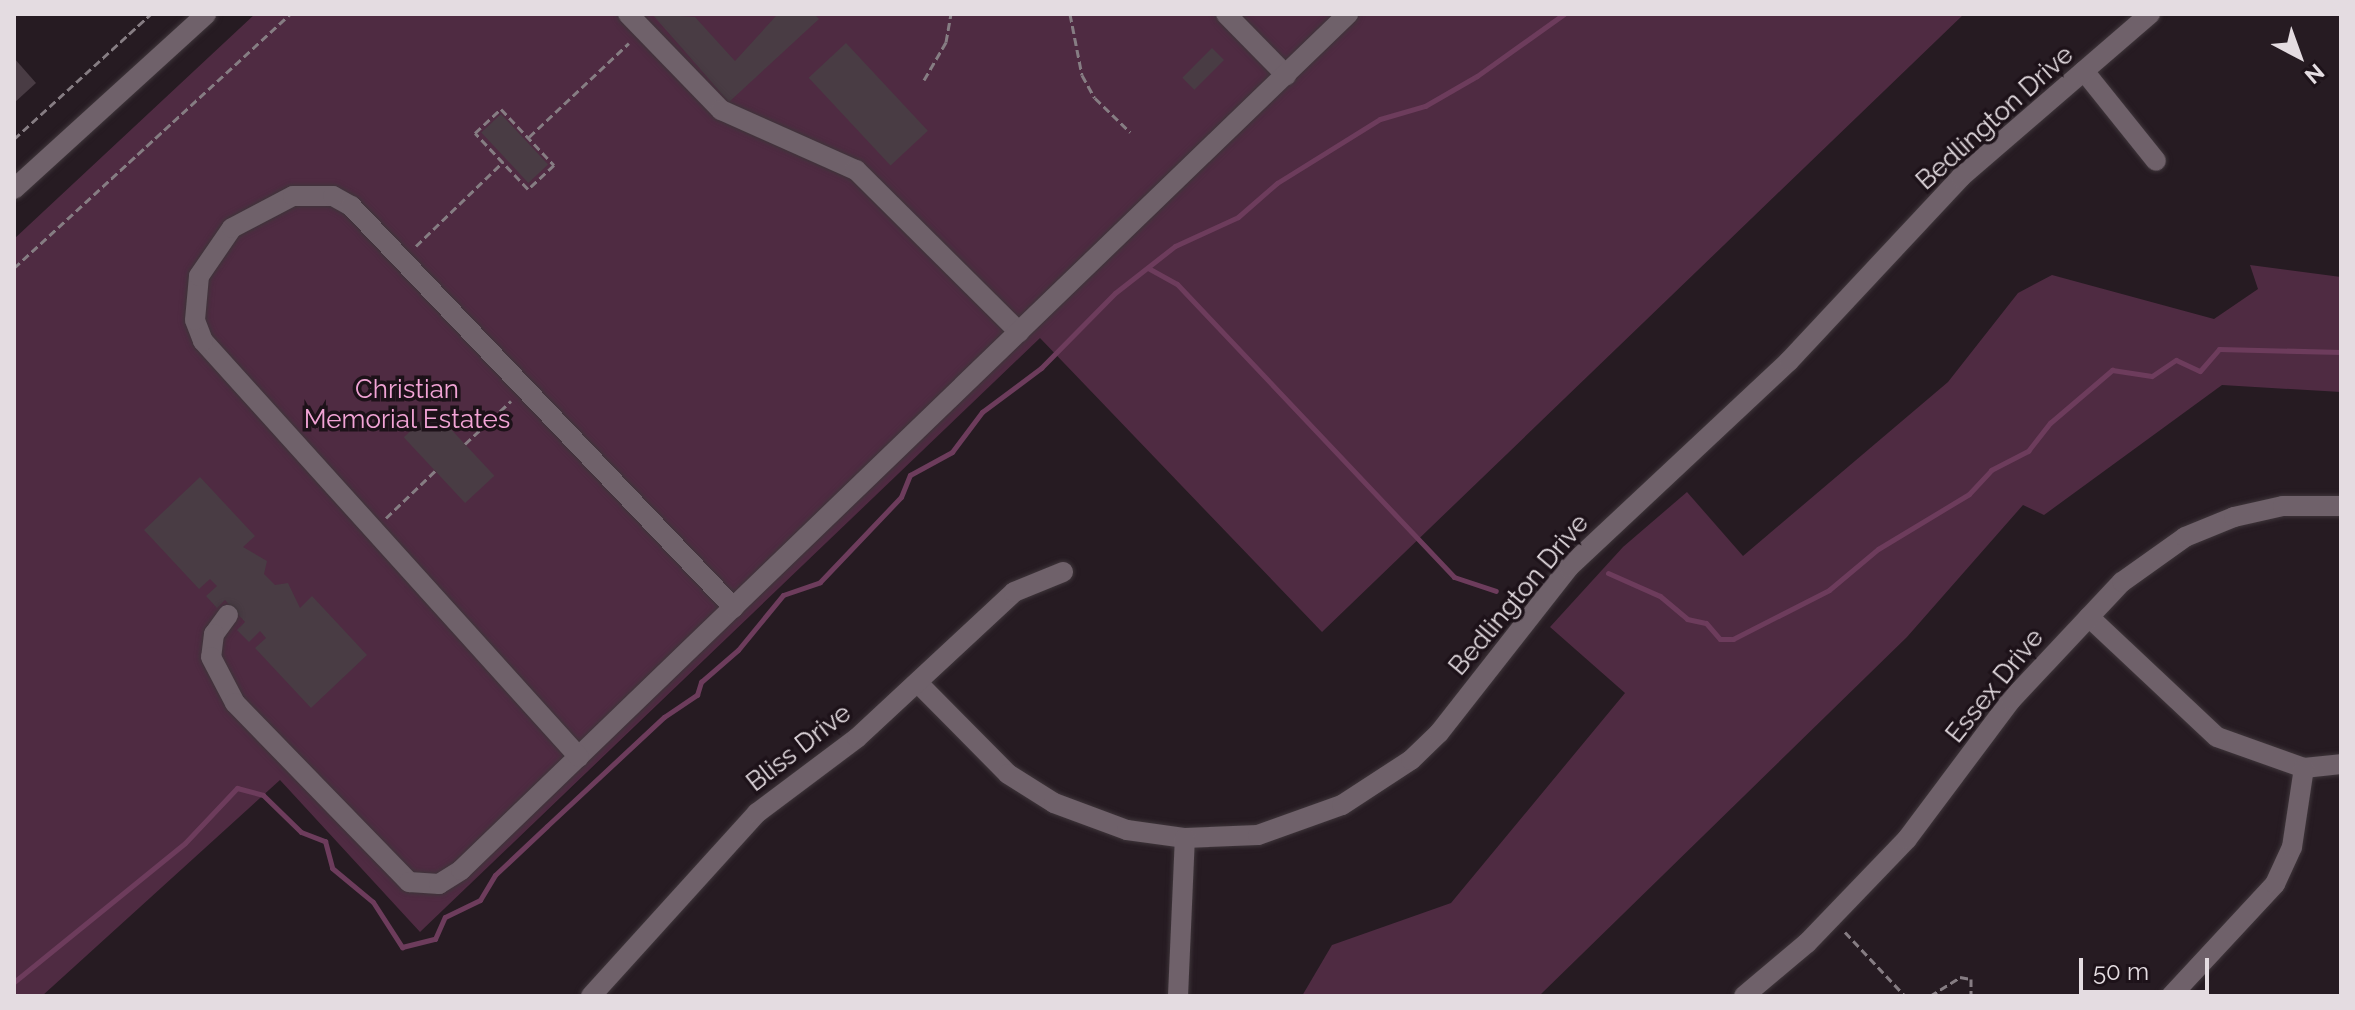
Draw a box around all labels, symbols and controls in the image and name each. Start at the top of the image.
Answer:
north arrow [2259,16,2339,96]
street label: Bedlington Drive [1910,39,2080,197]
text: N [2300,59,2330,89]
park label: Christian Memorial Estates [303,374,511,436]
street label: Bedlington Drive [1443,508,1595,682]
street label: Essex Drive [1940,623,2050,749]
street label: Bliss Drive [741,698,857,798]
scale bar [2083,942,2213,992]
text: 50 m [2093,957,2149,986]

